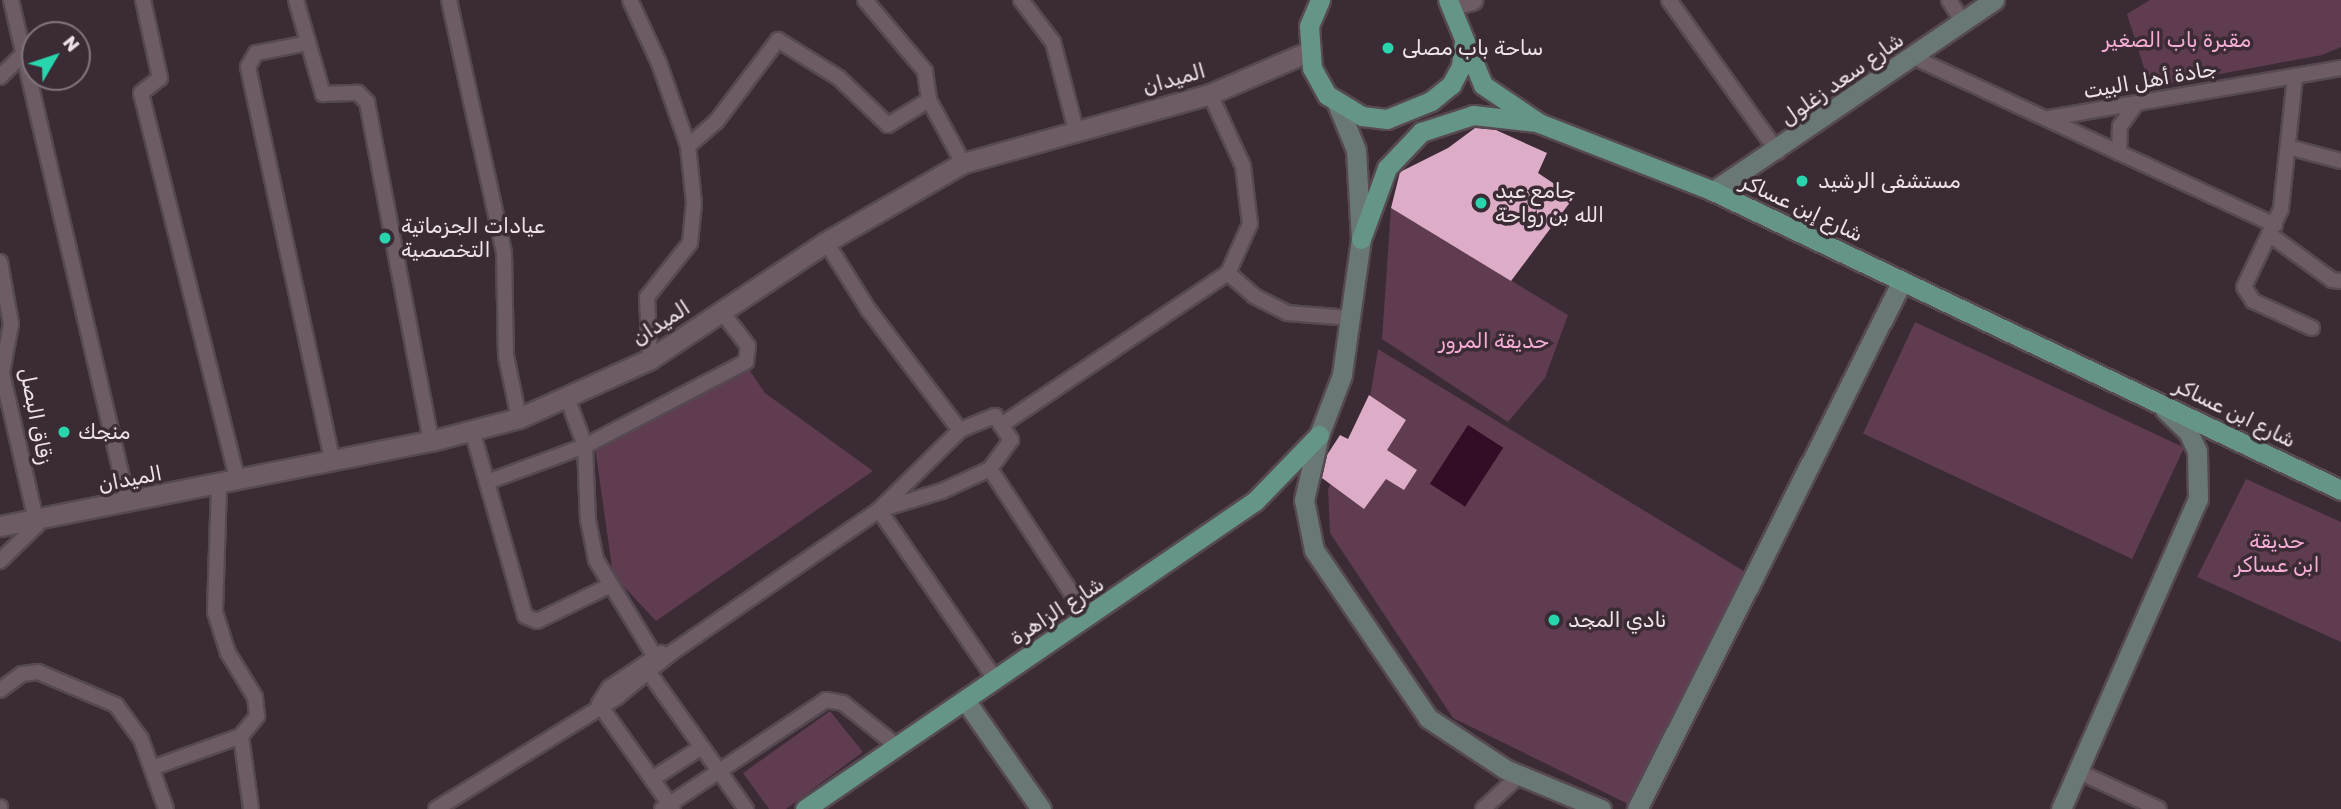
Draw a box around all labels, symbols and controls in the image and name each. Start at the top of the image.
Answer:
north arrow [21,21,91,91]
street label: شارع سعد زغلول [1775,27,1909,131]
park label: مقبرة باب الصغير [2103,27,2251,53]
text: N [58,31,84,56]
place label: ساحة باب مصلى [1402,35,1543,61]
marker: ساحة باب مصلى [1380,40,1396,56]
street label: جادة أهل البيت [2081,56,2219,104]
street label: الميدان [1140,58,1208,100]
place label: مستشفى الرشيد [1818,168,1961,194]
street label: شارع إبن عساكر [1737,169,1867,247]
marker: مستشفى الرشيد [1792,171,1812,191]
place label: جامع عبد الله بن رواحة [1495,178,1604,228]
marker: جامع عبد الله بن رواحة [1473,195,1489,211]
place label: عيادات الجزماتية التخصصية [401,213,545,263]
marker: عيادات الجزماتية التخصصية [375,228,395,248]
street label: الميدان [627,295,695,351]
park label: حديقة المرور [1439,328,1549,354]
street label: زقاق البصل [14,365,58,467]
street label: شارع ابن عساكر [2170,373,2300,453]
place label: منجك [78,419,130,445]
marker: منجك [56,424,72,440]
street label: الميدان [96,460,164,498]
park label: حديقة ابن عساكر [2235,528,2319,578]
street label: شارع الزاهرة [1005,571,1109,651]
place label: نادي المجد [1568,607,1666,633]
marker: نادي المجد [1546,612,1562,628]

